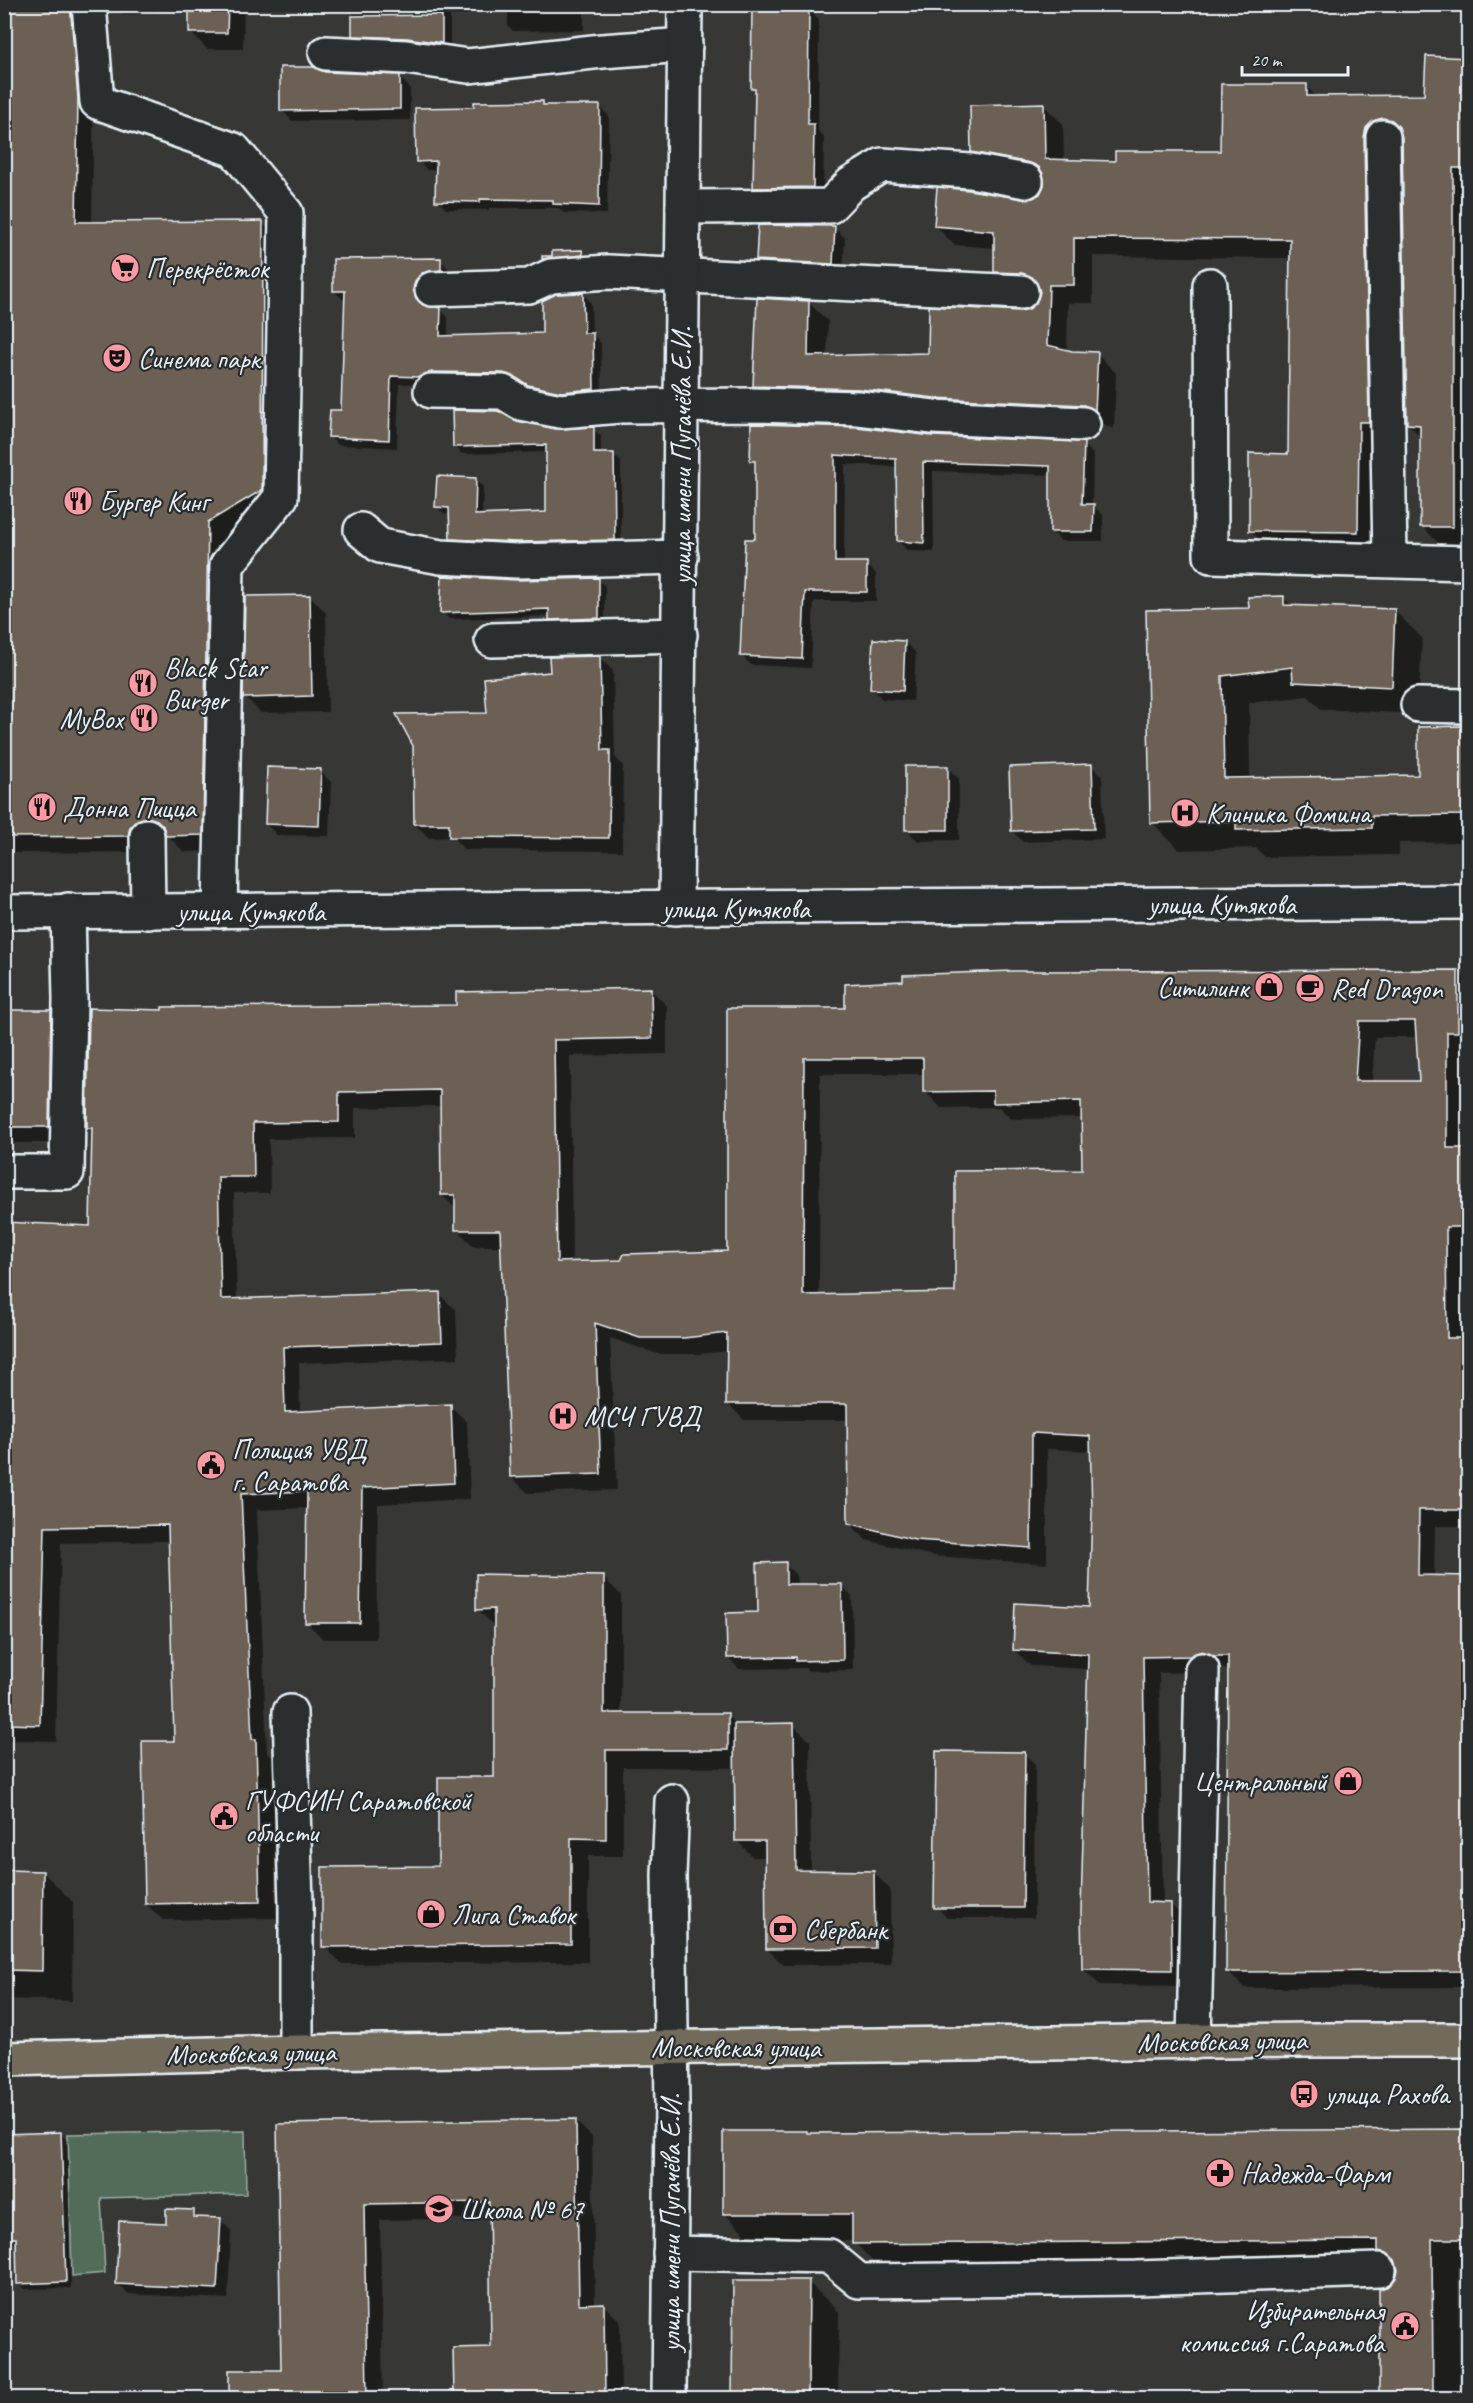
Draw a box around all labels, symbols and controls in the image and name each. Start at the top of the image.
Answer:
scale bar [1242,39,1348,77]
text: 20 m [1251,49,1284,71]
place label: Перекрёсток [146,251,271,286]
supermarket icon: Перекрёсток [109,252,141,284]
street label: улица имени Пугачёва Е.И. [664,326,699,587]
place label: Синема парк [138,341,262,376]
theatre icon: Синема парк [101,342,133,374]
place label: Бургер Кинг [99,484,213,519]
restaurant icon: Бургер Кинг [62,485,94,517]
place label: Black Star Burger [164,650,269,717]
restaurant icon: Black Star Burger [127,667,159,699]
place label: MyBox [60,701,125,736]
restaurant icon: MyBox [128,702,160,734]
place label: Донна Пицца [63,790,198,825]
restaurant icon: Донна Пицца [26,791,58,823]
place label: Клиника Фомина [1206,796,1373,831]
hospital icon: Клиника Фомина [1169,797,1201,829]
street label: улица Кутякова [1146,887,1298,922]
street label: улица Кутякова [660,891,812,926]
street label: улица Кутякова [175,894,327,929]
place label: Ситилинк [1157,970,1251,1005]
shop icon: Ситилинк [1253,971,1285,1003]
place label: Red Dragon [1331,971,1444,1006]
cafe icon: Red Dragon [1294,972,1326,1004]
place label: МСЧ ГУВД [584,1399,703,1434]
hospital icon: МСЧ ГУВД [547,1400,579,1432]
place label: Полиция УВД г. Саратова [232,1432,368,1499]
public building icon: Полиция УВД г. Саратова [195,1449,227,1481]
place label: Центральный [1194,1764,1328,1799]
shop icon: Центральный [1332,1765,1364,1797]
place label: ГУФСИН Саратовской области [245,1783,472,1850]
public building icon: ГУФСИН Саратовской области [208,1800,240,1832]
place label: Лига Ставок [452,1897,578,1932]
shop icon: Лига Ставок [415,1898,447,1930]
place label: Сбербанк [804,1912,890,1947]
bank icon: Сбербанк [767,1913,799,1945]
street label: Московская улица [1137,2022,1309,2060]
street label: Московская улица [651,2030,823,2065]
street label: Московская улица [166,2034,338,2072]
place label: улица Рахова [1323,2077,1452,2112]
bus stop icon: улица Рахова [1288,2078,1320,2110]
street label: улица имени Пугачёва Е.И. [653,2093,688,2354]
place label: Надежда-Фарм [1241,2156,1392,2191]
pharmacy icon: Надежда-Фарм [1204,2157,1236,2189]
place label: Школа № 67 [460,2192,585,2227]
school or university icon: Школа № 67 [423,2193,455,2225]
place label: Избирательная комиссия г.Саратова [1179,2293,1386,2360]
public building icon: Избирательная комиссия г.Саратова [1389,2310,1421,2342]

